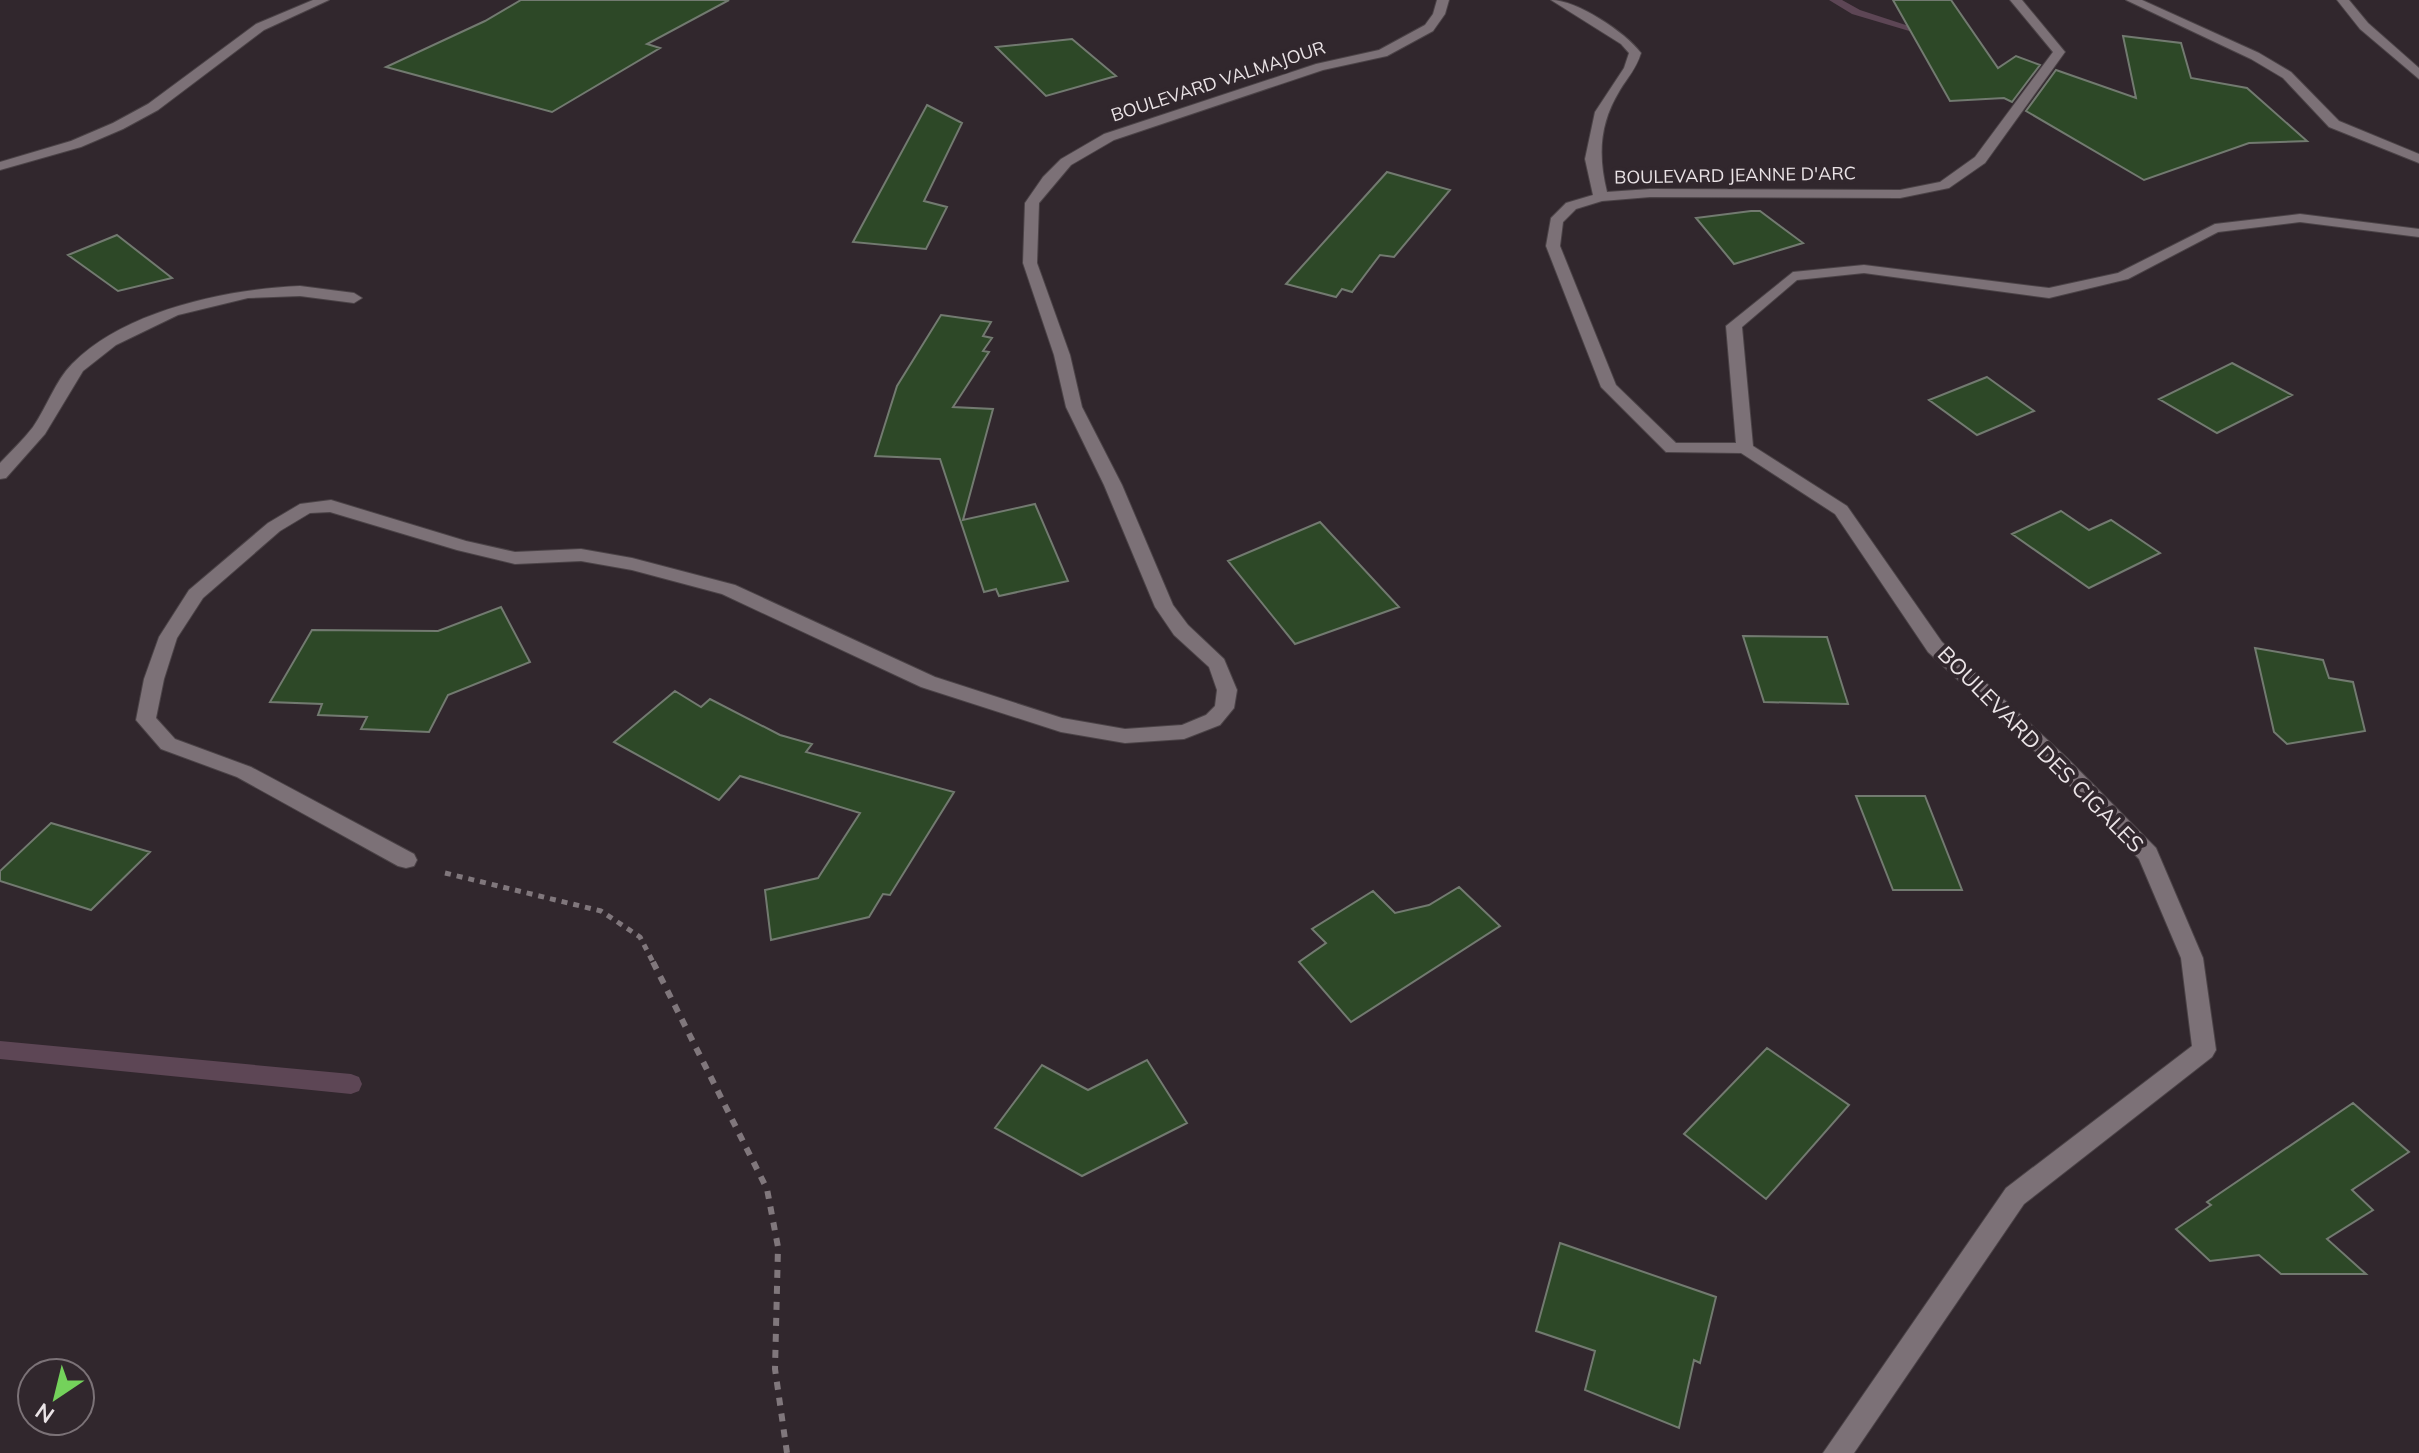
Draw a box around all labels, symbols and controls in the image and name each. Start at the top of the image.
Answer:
street label: BOULEVARD VALMAJOUR [1108,35,1328,127]
street label: BOULEVARD JEANNE D'ARC [1614,161,1856,189]
street label: BOULEVARD DES CIGALES [1932,640,2150,858]
north arrow [16,1357,96,1437]
text: N [30,1397,59,1430]

